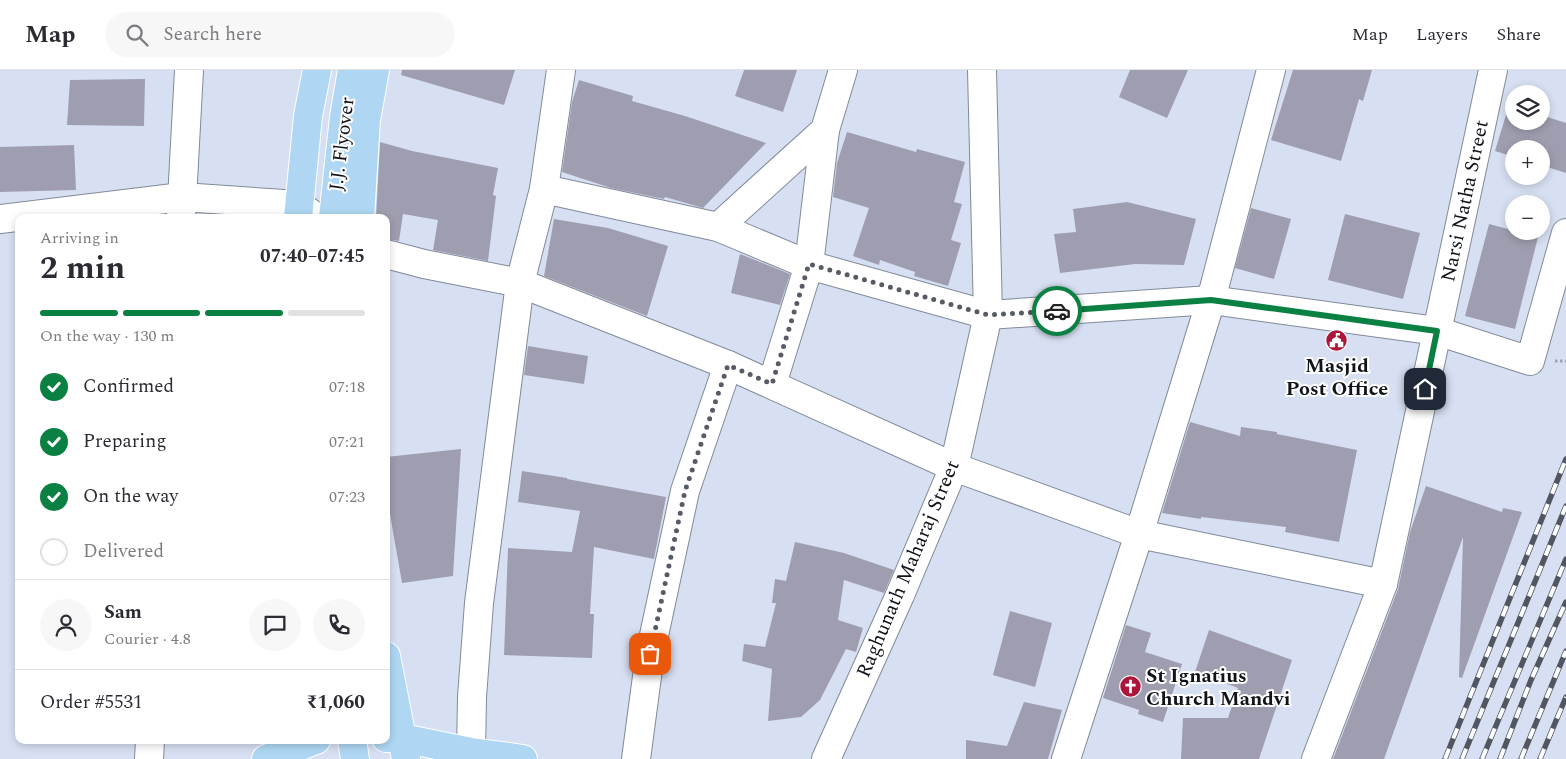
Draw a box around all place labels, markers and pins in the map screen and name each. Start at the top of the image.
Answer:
public building icon: Masjid Post Office [1325,328,1349,352]
place label: Masjid Post Office [1286,351,1388,404]
pin [1404,368,1446,410]
pin [629,633,671,675]
place label: St Ignatius Church Mandvi [1146,661,1290,714]
church icon: St Ignatius Church Mandvi [1118,675,1142,699]

